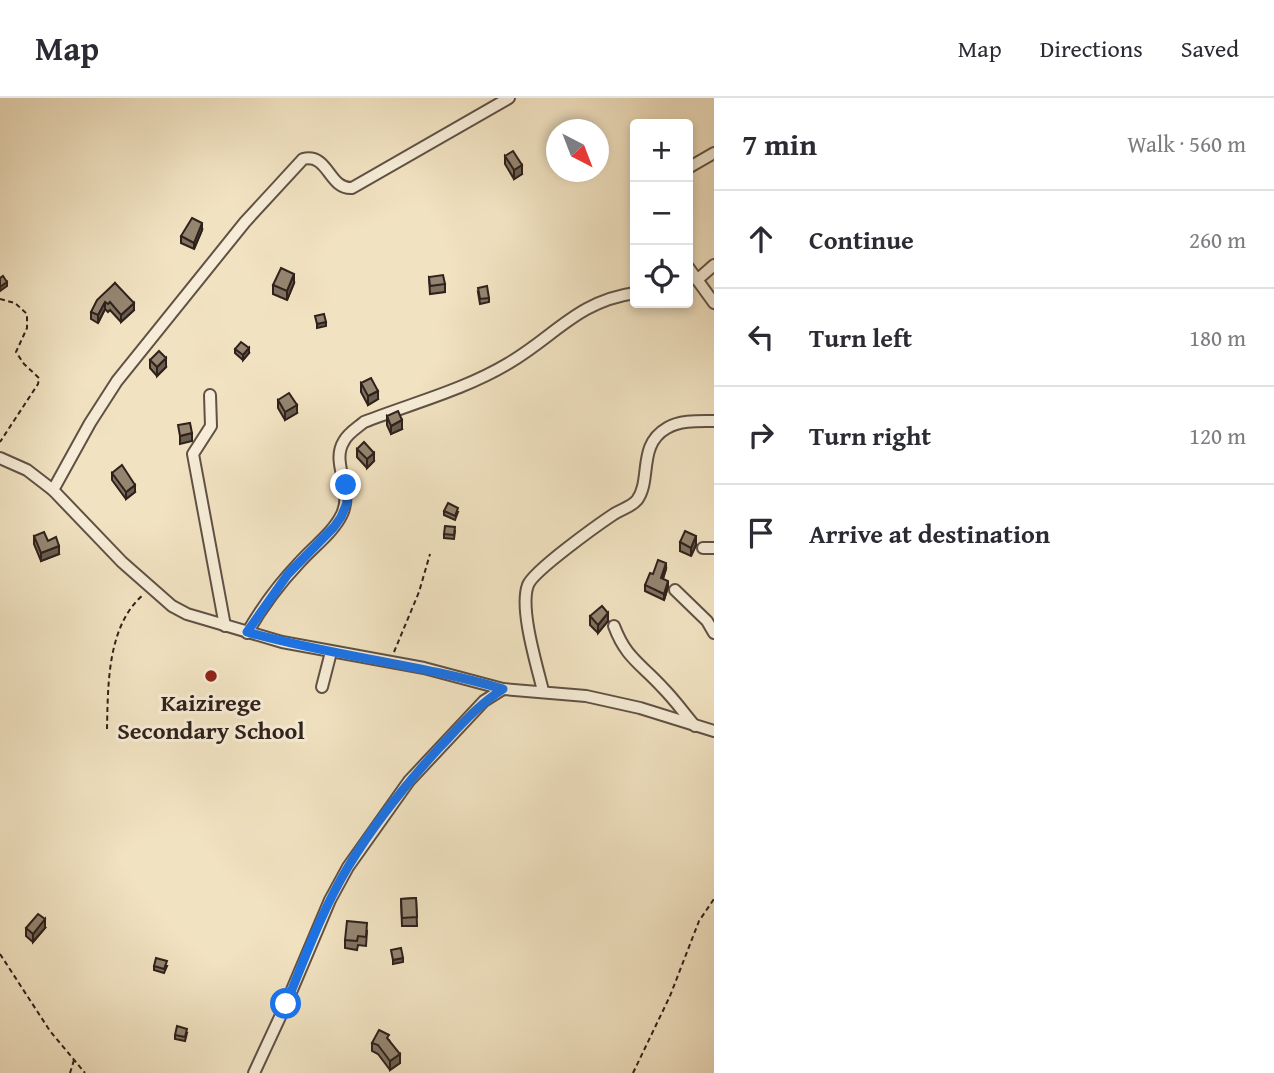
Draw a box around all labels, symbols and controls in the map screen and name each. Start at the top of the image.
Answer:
text: Map [35,24,99,72]
text: Map [958,31,1002,66]
text: Directions [1040,31,1143,66]
text: Saved [1181,31,1239,66]
north arrow [546,119,609,182]
map controls [630,119,693,308]
button: + [630,119,693,182]
text: 7 min [742,122,817,166]
text: Walk · 560 m [1127,127,1246,160]
button: − [630,182,693,245]
icon: ahead [742,220,780,258]
text: Continue [809,220,914,259]
text: 260 m [1189,223,1246,256]
button: locate [630,245,693,308]
icon: left [742,318,780,356]
text: Turn left [809,318,912,357]
text: 180 m [1189,321,1246,354]
icon: right [742,416,780,454]
text: Turn right [809,416,931,455]
text: 120 m [1189,419,1246,452]
route end [330,469,361,500]
icon: arrive [742,514,780,552]
text: Arrive at destination [809,514,1050,553]
marker: Kaizirege Secondary School [203,668,219,684]
place label: Kaizirege Secondary School [117,685,305,748]
route start [270,988,301,1019]

